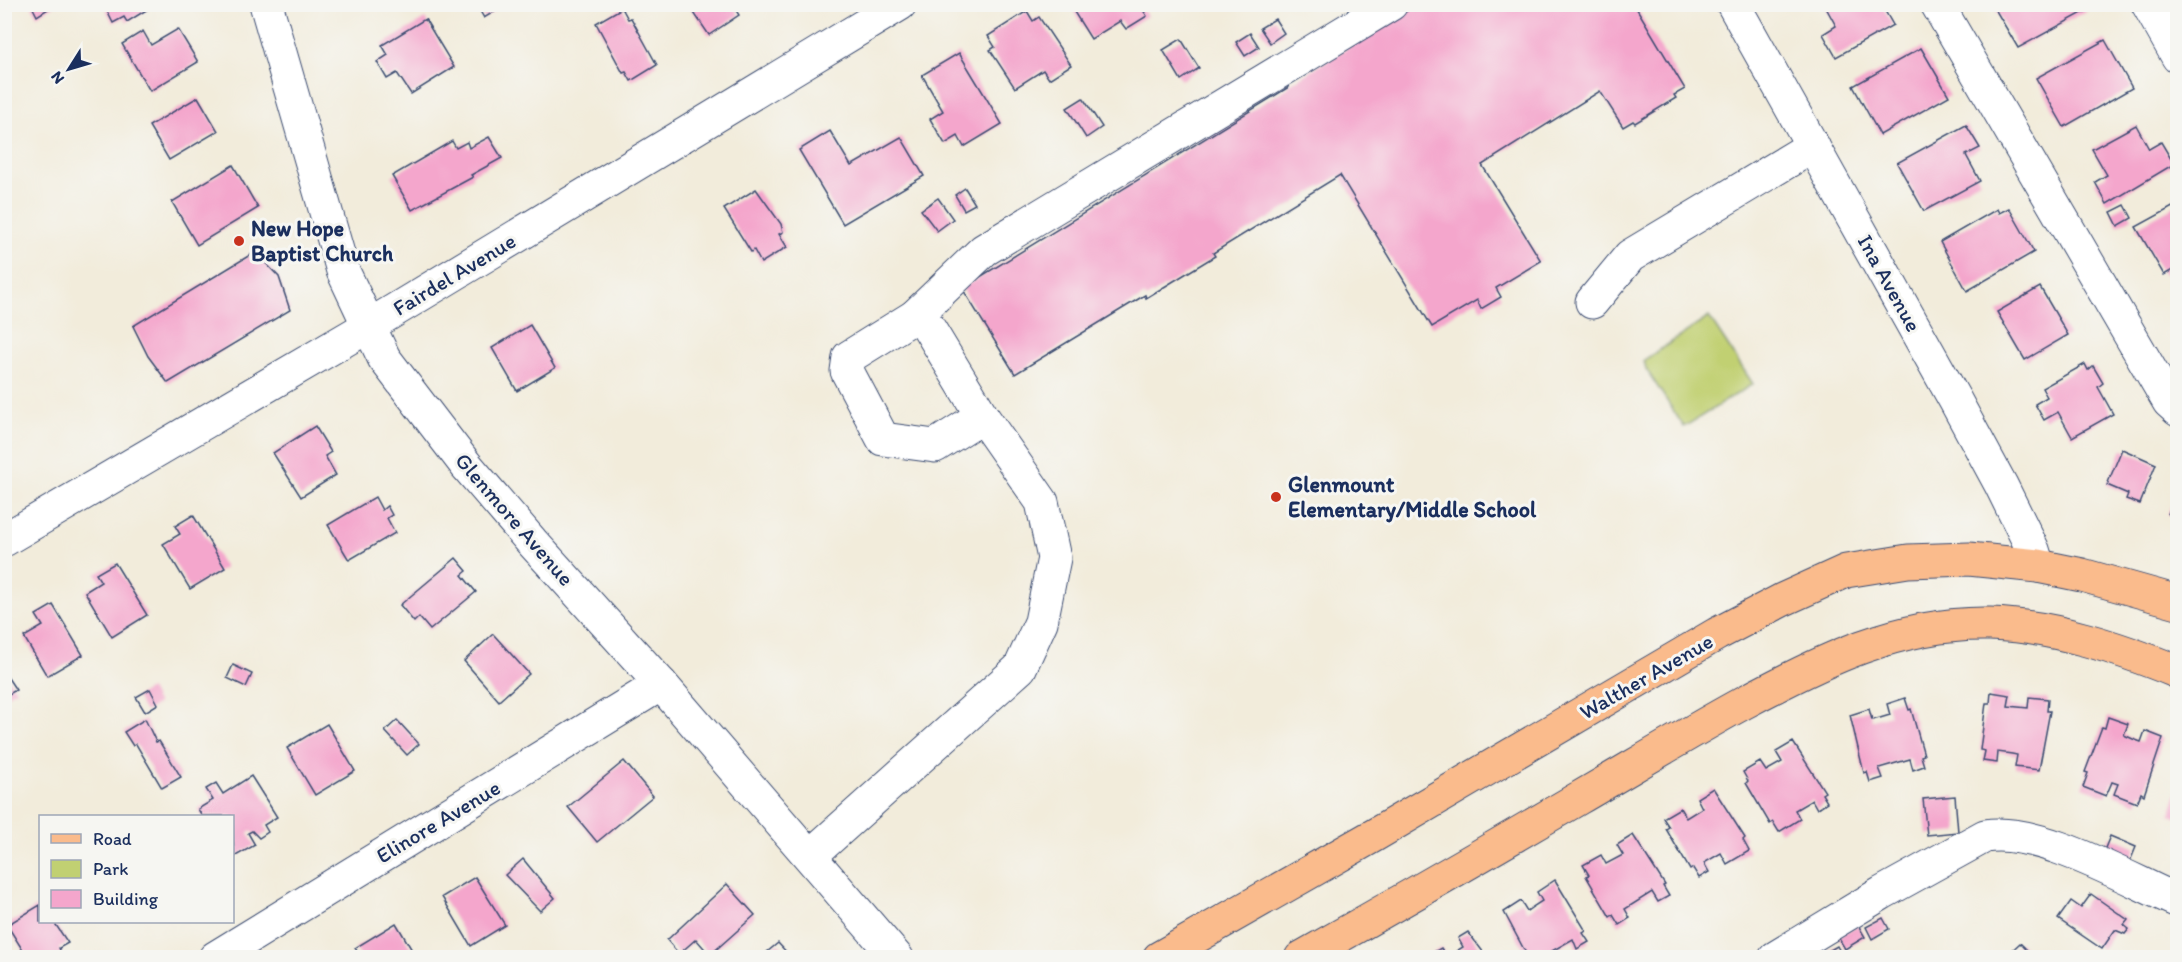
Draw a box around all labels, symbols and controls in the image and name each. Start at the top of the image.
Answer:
north arrow [39,39,99,99]
text: N [47,68,68,88]
place label: New Hope Baptist Church [251,215,394,267]
street label: Fairdel Avenue [388,227,521,322]
street label: Ina Avenue [1852,230,1927,337]
marker: New Hope Baptist Church [232,234,246,248]
street label: Glenmore Avenue [449,447,580,591]
place label: Glenmount Elementary/Middle School [1288,471,1537,523]
marker: Glenmount Elementary/Middle School [1269,490,1283,504]
street label: Walther Avenue [1575,627,1718,726]
street label: Elinore Avenue [371,774,505,869]
legend [39,815,234,923]
text: Road [93,828,132,850]
text: Park [93,858,128,880]
text: Building [93,888,159,910]

